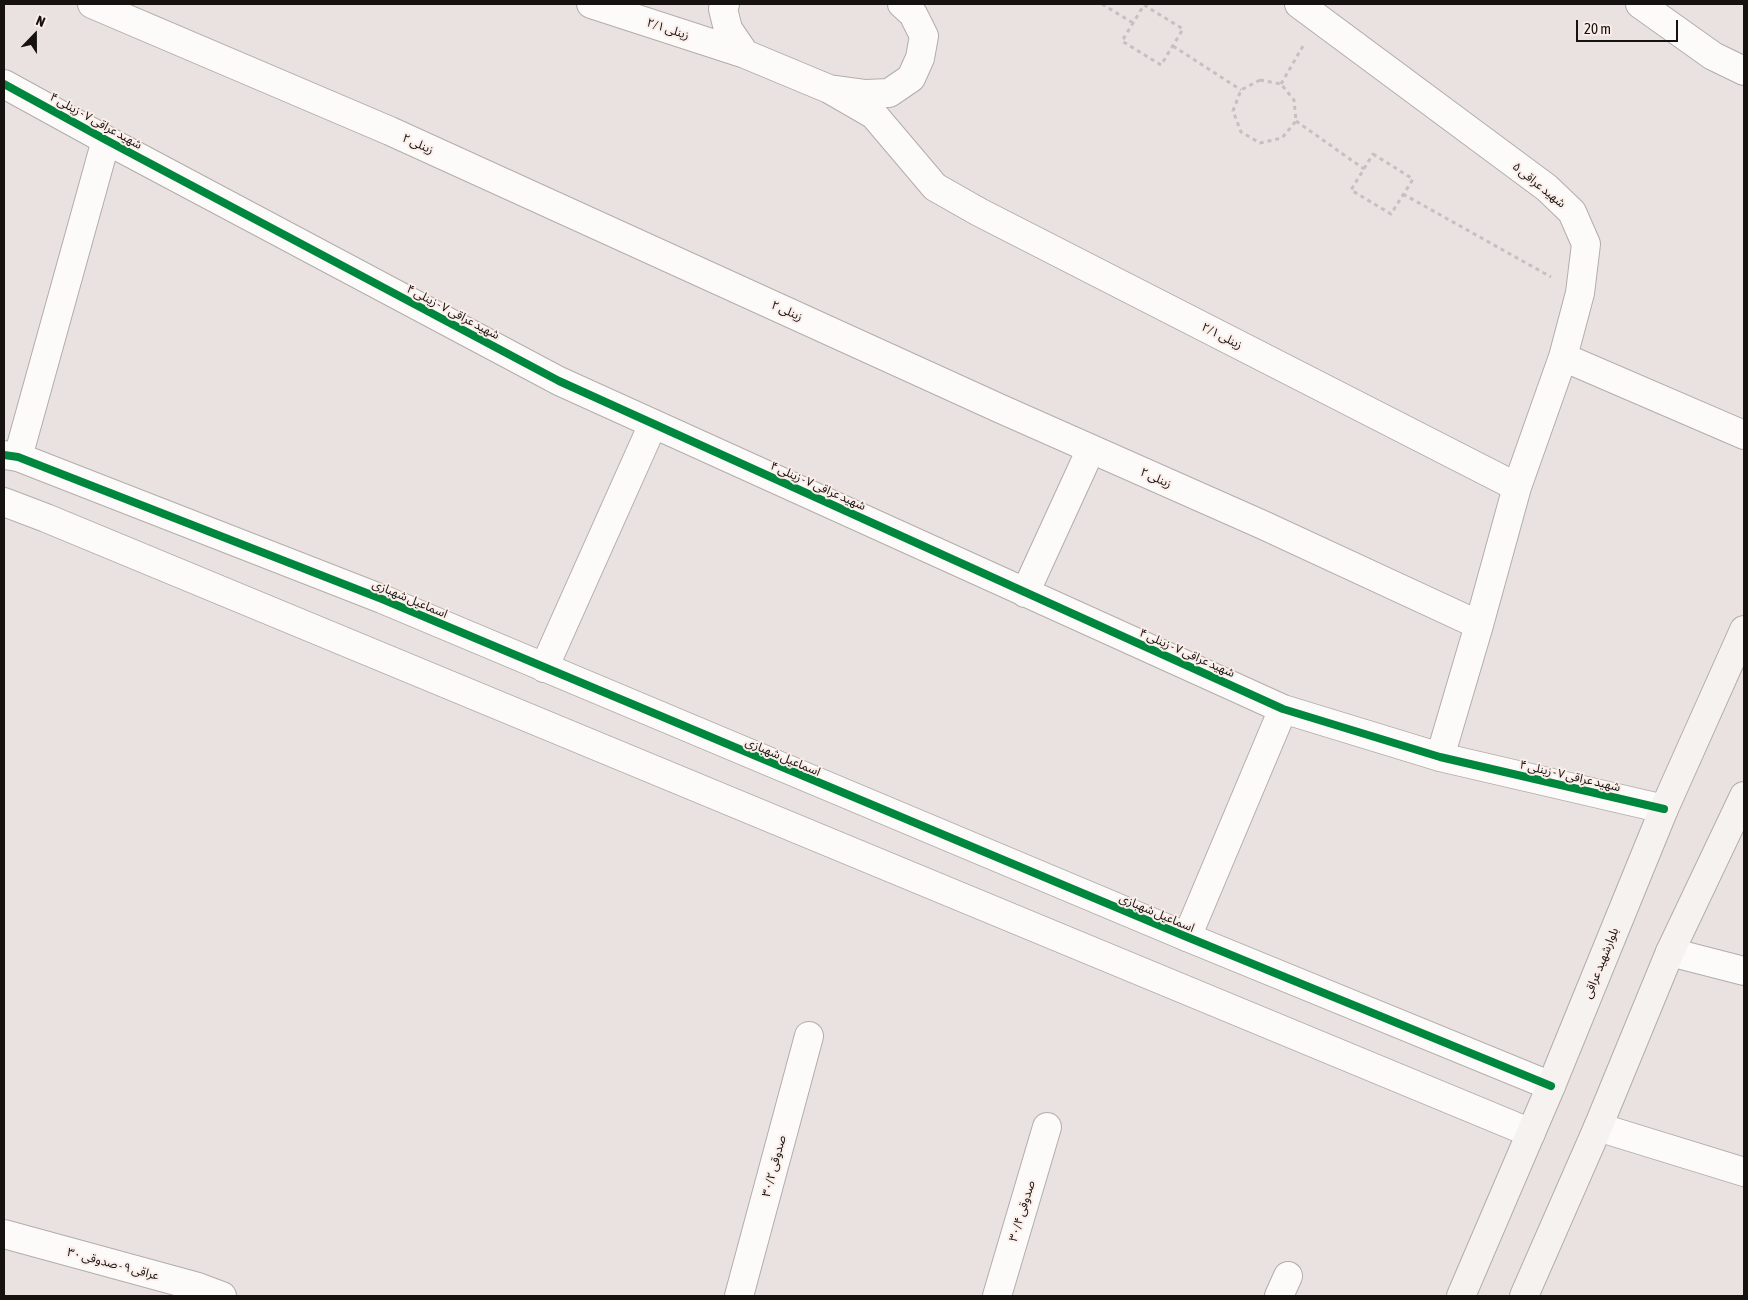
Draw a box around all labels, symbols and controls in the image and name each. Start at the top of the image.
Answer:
north arrow [10,10,60,60]
scale bar [1578,10,1680,42]
text: N [34,12,47,30]
street label: زینلی ۲/۱ [645,15,691,43]
text: 20 m [1584,20,1611,37]
street label: شهید عراقی ۷ - زینلی ۴ [47,90,145,152]
street label: زینلی ۲ [400,131,436,157]
street label: شهید عراقی ۵ [1510,159,1568,211]
street label: شهید عراقی ۷ - زینلی ۴ [404,281,502,343]
street label: زینلی ۲ [769,298,805,324]
street label: زینلی ۲/۱ [1199,320,1245,352]
street label: شهید عراقی ۷ - زینلی ۴ [768,458,868,514]
street label: زینلی ۲ [1138,465,1174,491]
street label: اسماعیل شهبازی [370,577,450,621]
street label: شهید عراقی ۷ - زینلی ۴ [1137,625,1237,681]
street label: اسماعیل شهبازی [743,735,823,779]
street label: شهید عراقی ۷ - زینلی ۴ [1518,757,1622,795]
street label: اسماعیل شهبازی [1117,891,1197,935]
street label: بلوارشهید عراقی [1580,926,1622,1000]
street label: صدوقی ۳۰/۲ [759,1134,789,1198]
street label: صدوقی ۳۰/۴ [1006,1179,1038,1243]
street label: عراقی ۹ - صدوقی ۳۰ [66,1245,160,1283]

